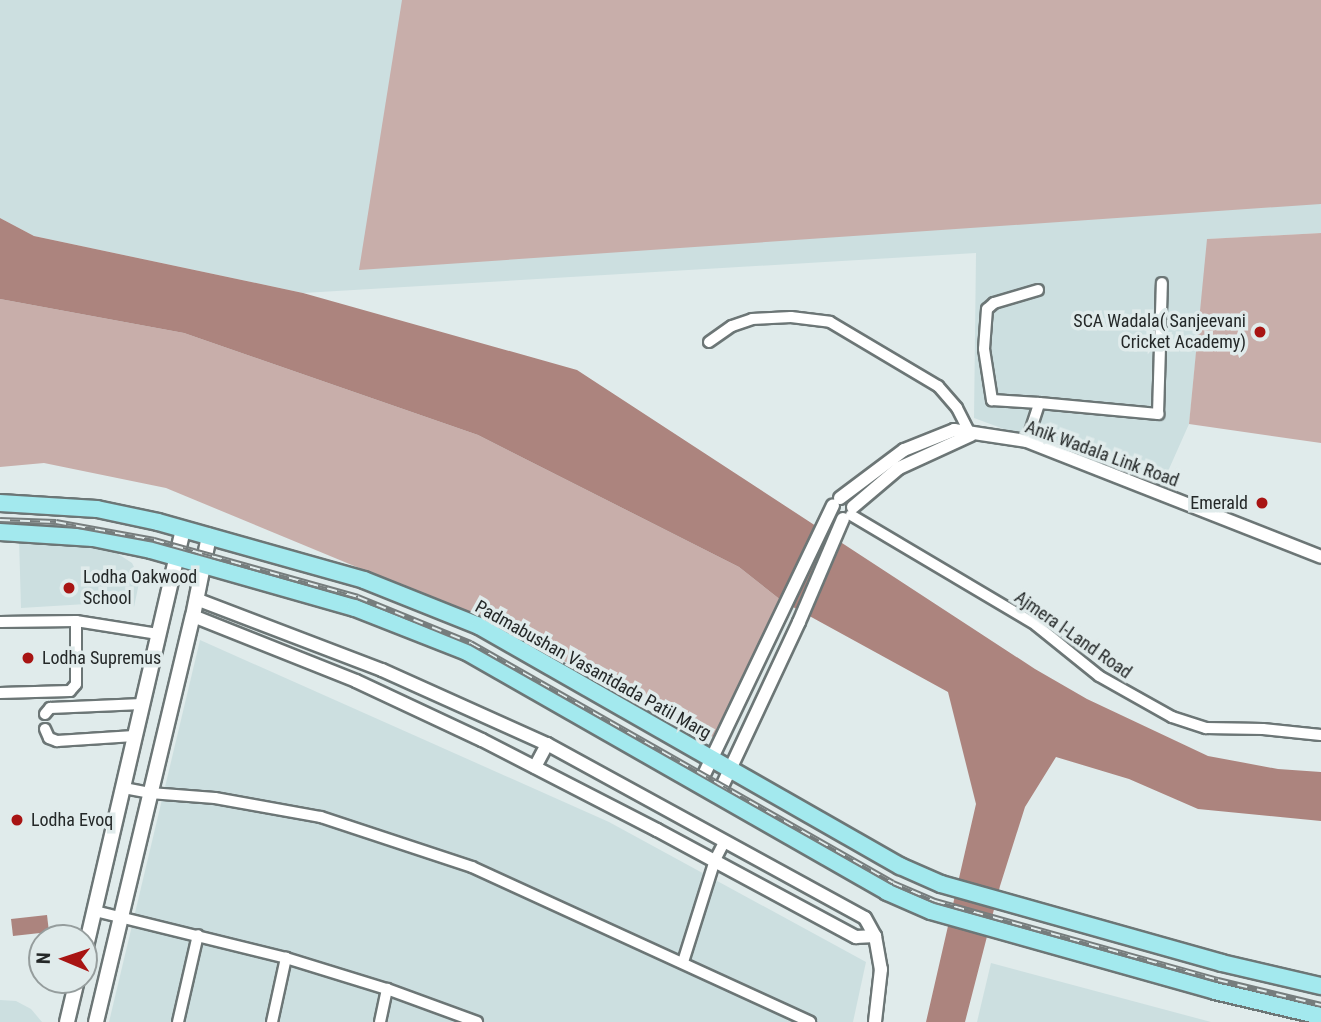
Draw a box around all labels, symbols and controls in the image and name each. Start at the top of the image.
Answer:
place label: SCA Wadala( Sanjeevani Cricket Academy) [1073,311,1246,354]
marker: SCA Wadala( Sanjeevani Cricket Academy) [1252,324,1268,340]
street label: Anik Wadala Link Road [1022,416,1182,492]
place label: Emerald [1190,492,1248,514]
marker: Emerald [1254,495,1270,511]
place label: Lodha Oakwood School [83,567,197,610]
marker: Lodha Oakwood School [61,580,77,596]
street label: Ajmera l-Land Road [1010,587,1136,683]
street label: Padmabushan Vasantdada Patil Marg [471,596,715,744]
place label: Lodha Supremus [42,647,161,669]
marker: Lodha Supremus [20,650,36,666]
place label: Lodha Evoq [31,809,113,831]
marker: Lodha Evoq [9,812,25,828]
north arrow [28,924,98,994]
text: N [32,952,55,965]

